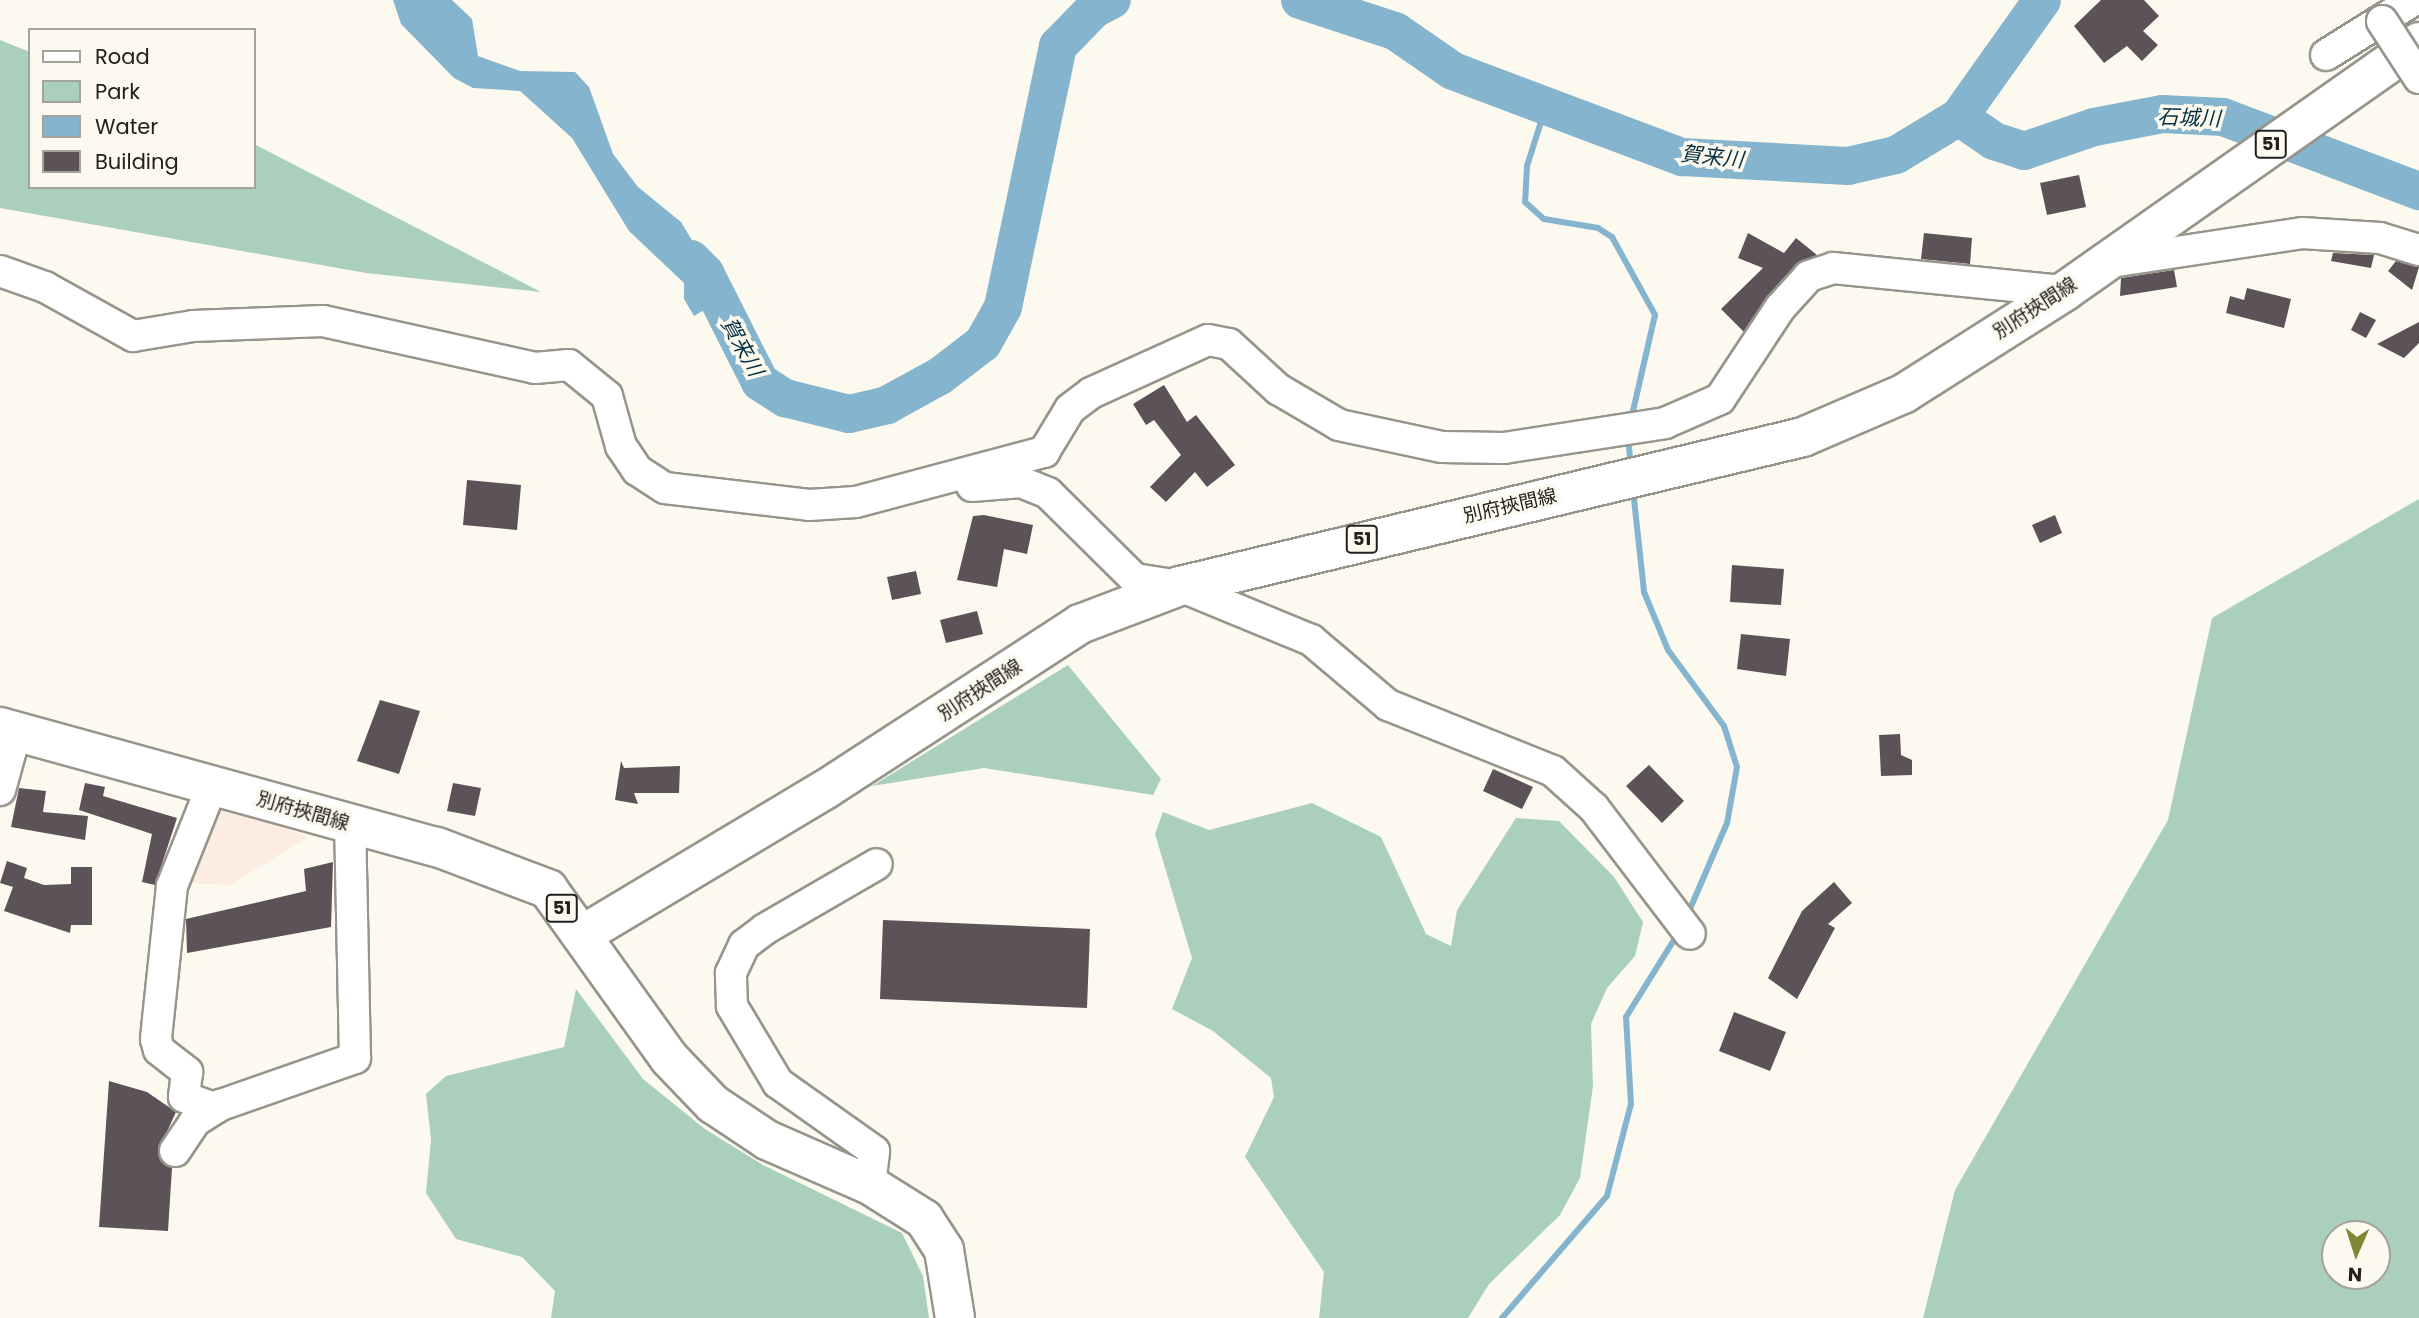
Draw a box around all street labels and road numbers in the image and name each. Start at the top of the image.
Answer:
road number: 51 [2254,130,2288,159]
street label: 別府挾間線 [1989,273,2081,343]
street label: 別府挾間線 [1461,484,1559,528]
road number: 51 [1344,524,1380,554]
street label: 別府挾間線 [934,655,1026,725]
street label: 別府挾間線 [254,787,352,835]
road number: 51 [544,894,580,923]

